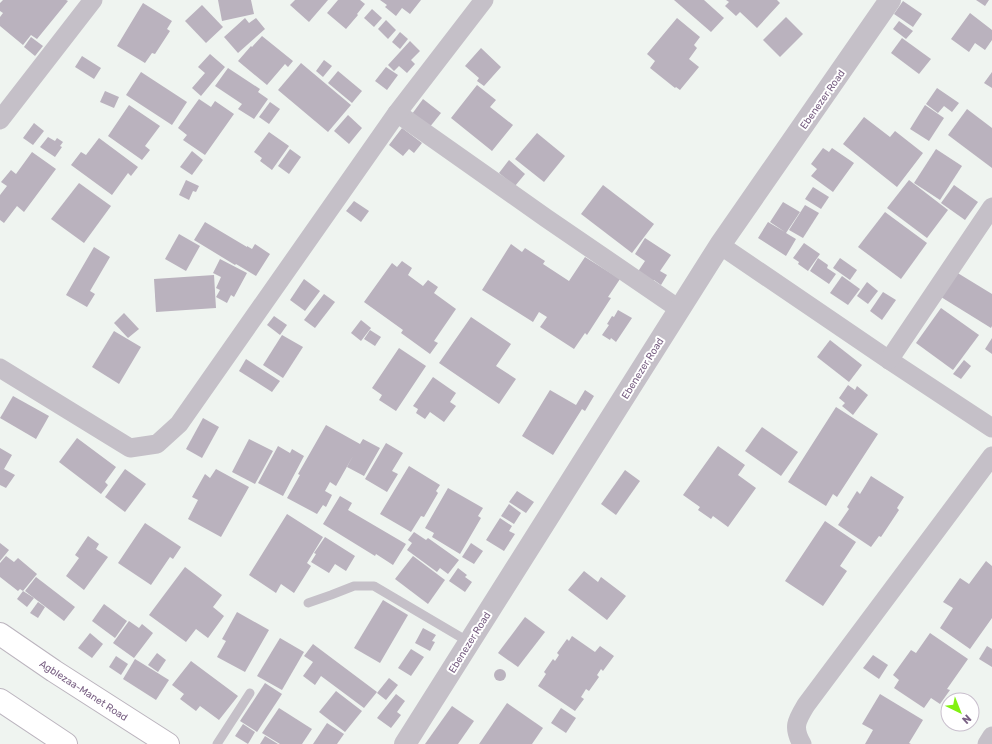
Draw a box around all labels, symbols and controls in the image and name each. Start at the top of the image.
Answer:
street label: Ebenezer Road [798,68,848,132]
street label: Ebenezer Road [619,336,666,401]
street label: Ebenezer Road [446,610,493,675]
street label: Agblezaa-Manet Road [37,658,130,724]
north arrow [940,692,980,732]
text: N [959,711,974,726]

